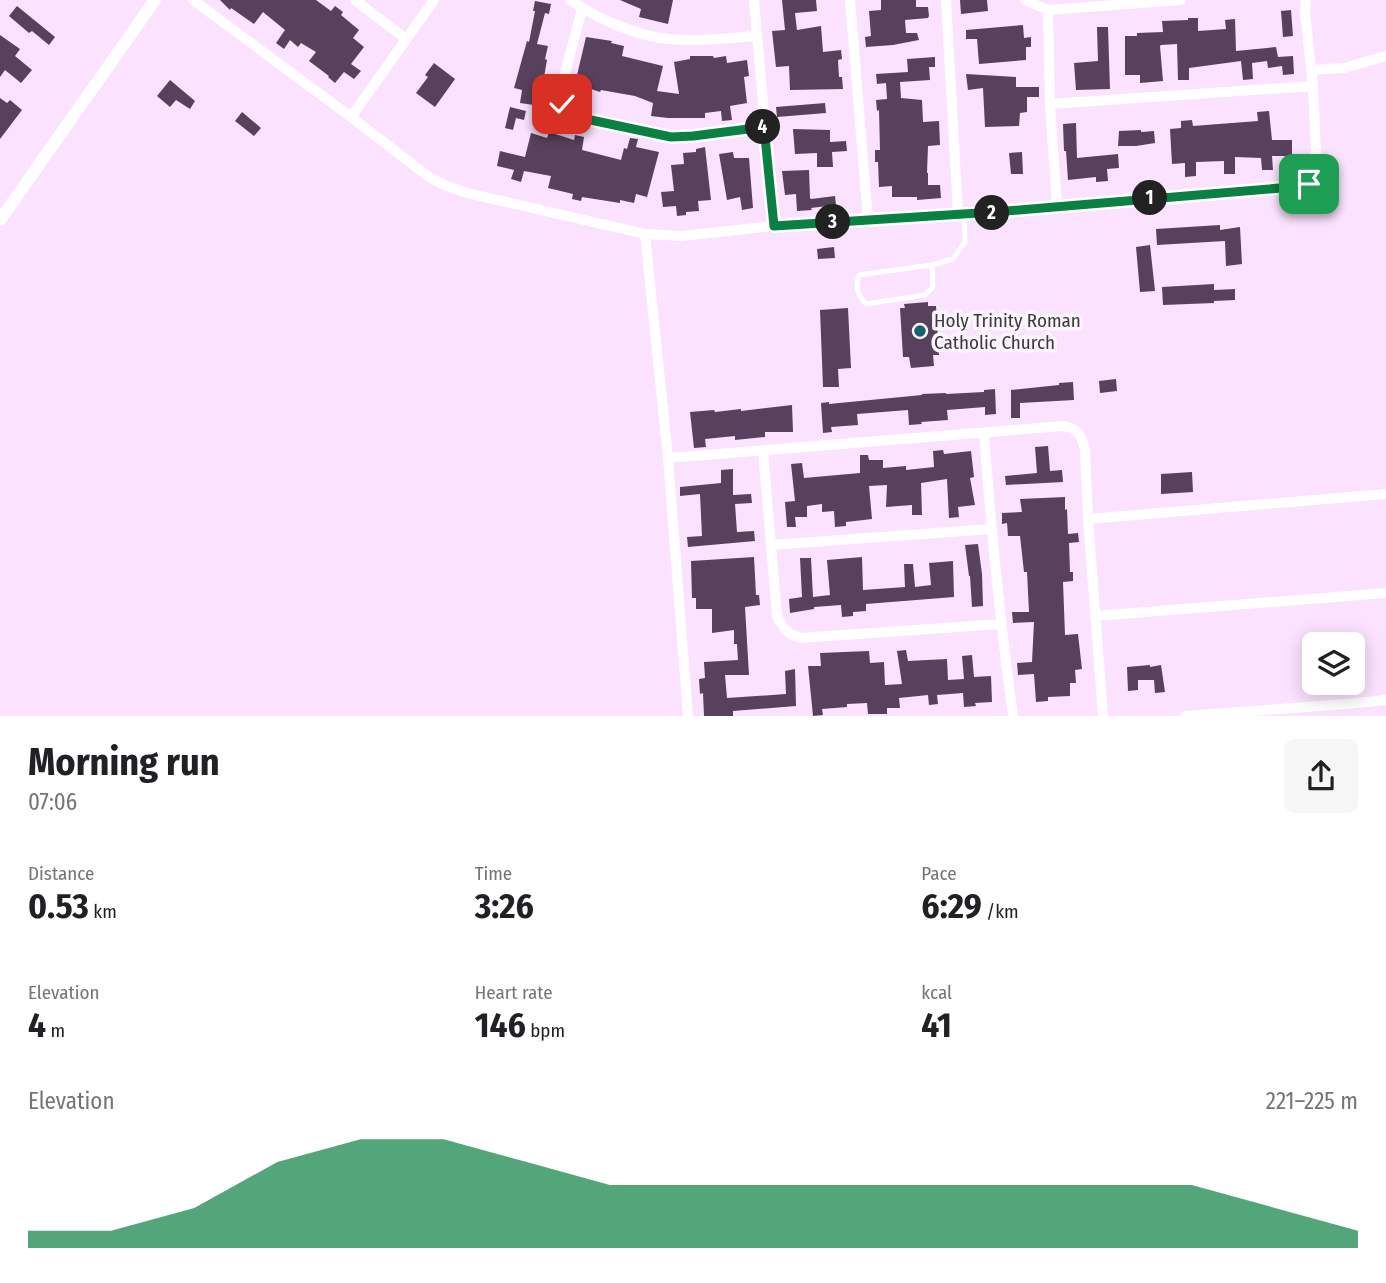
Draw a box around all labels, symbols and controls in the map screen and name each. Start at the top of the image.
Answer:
pin [532,74,592,134]
icon: check [543,85,581,123]
pin: 4 [746,110,780,144]
text: 4 [758,115,767,138]
pin [1279,154,1339,214]
icon: arrive [1290,165,1328,203]
pin: 1 [1132,180,1168,216]
text: 1 [1145,186,1154,209]
pin: 2 [974,196,1010,230]
text: 2 [987,201,996,224]
pin: 3 [816,204,850,240]
text: 3 [828,210,837,233]
place label: Holy Trinity Roman Catholic Church [934,309,1081,354]
marker: Holy Trinity Roman Catholic Church [912,323,928,339]
map controls [1302,632,1365,695]
button: layers [1302,632,1365,695]
text: Morning run [28,739,220,785]
button: share [1284,739,1358,813]
text: 07:06 [28,788,77,816]
text: Distance [28,862,95,885]
text: Time [475,862,512,885]
text: Pace [921,862,957,885]
text: 0.53 [28,885,89,927]
text: 3:26 [475,885,534,927]
text: 6:29 [921,885,982,927]
text: km [89,900,117,923]
text: /km [982,900,1019,923]
text: Elevation [28,981,100,1004]
text: Heart rate [475,981,553,1004]
text: kcal [921,981,952,1004]
text: 4 [28,1004,46,1046]
text: 146 [475,1004,526,1046]
text: 41 [921,1004,952,1046]
text: m [46,1019,65,1042]
text: bpm [526,1019,565,1042]
text: Elevation [28,1087,115,1115]
text: 221–225 m [1266,1087,1358,1115]

